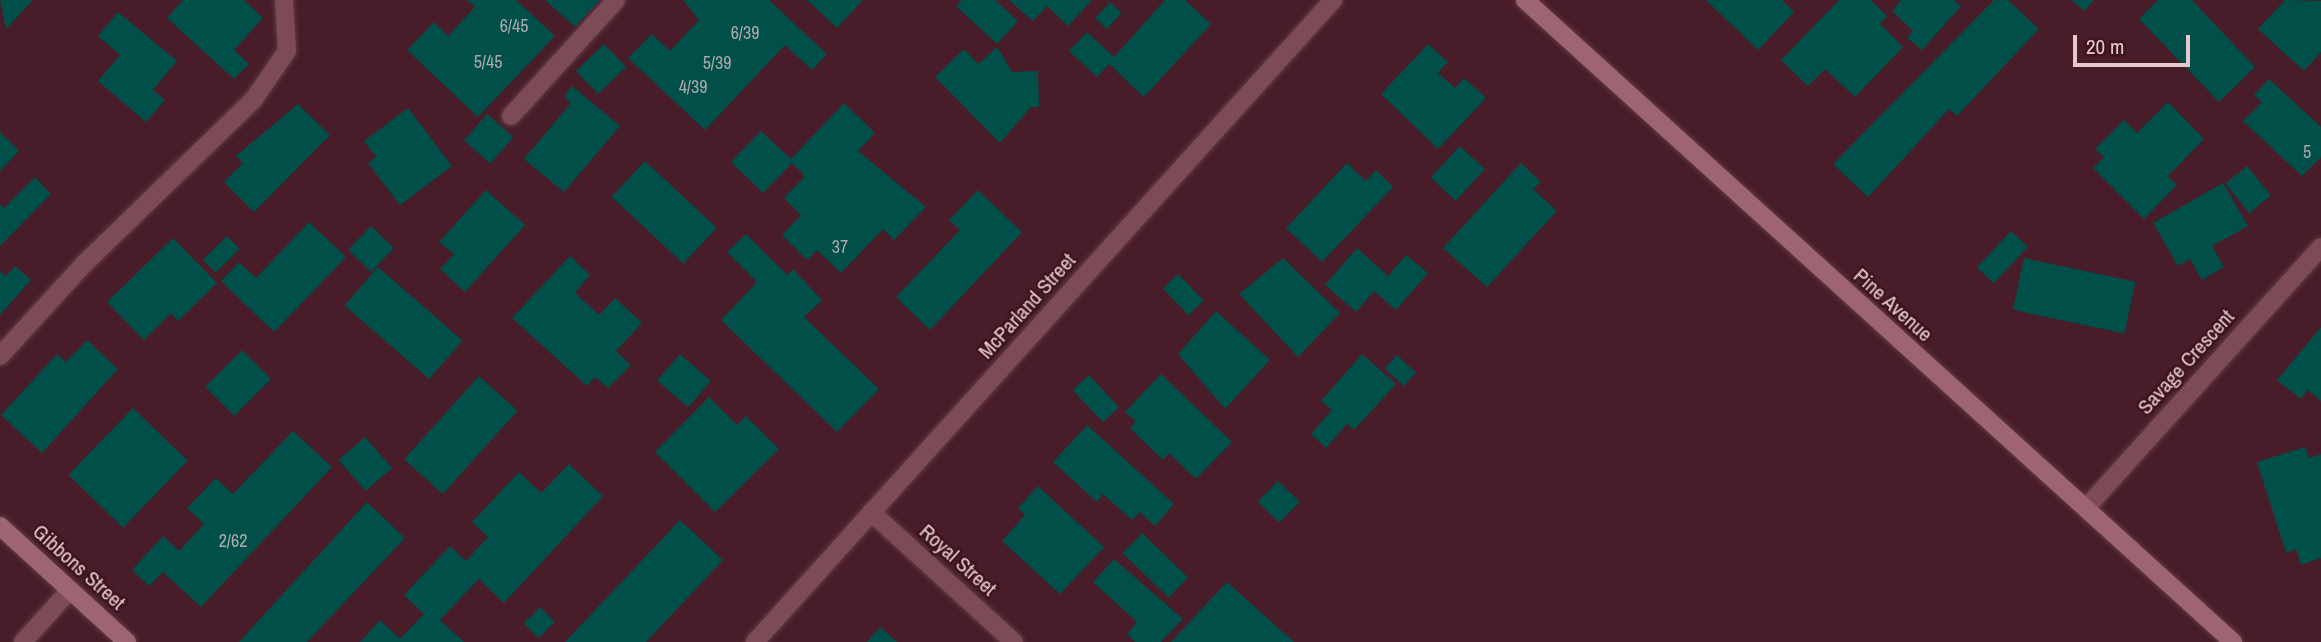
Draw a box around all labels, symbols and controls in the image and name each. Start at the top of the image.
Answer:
house number: 6/45 [500,15,528,37]
scale bar [2076,21,2193,65]
house number: 6/39 [731,22,759,44]
text: 20 m [2086,32,2124,61]
house number: 5/45 [474,51,502,73]
house number: 5/39 [703,52,731,74]
house number: 4/39 [679,76,707,98]
house number: 5 [2303,141,2311,163]
house number: 37 [832,236,848,258]
street label: McParland Street [973,248,1081,364]
street label: Pine Avenue [1848,263,1938,347]
street label: Savage Crescent [2132,304,2240,420]
street label: Gibbons Street [28,519,130,615]
street label: Royal Street [914,519,1002,601]
house number: 2/62 [219,530,247,552]

